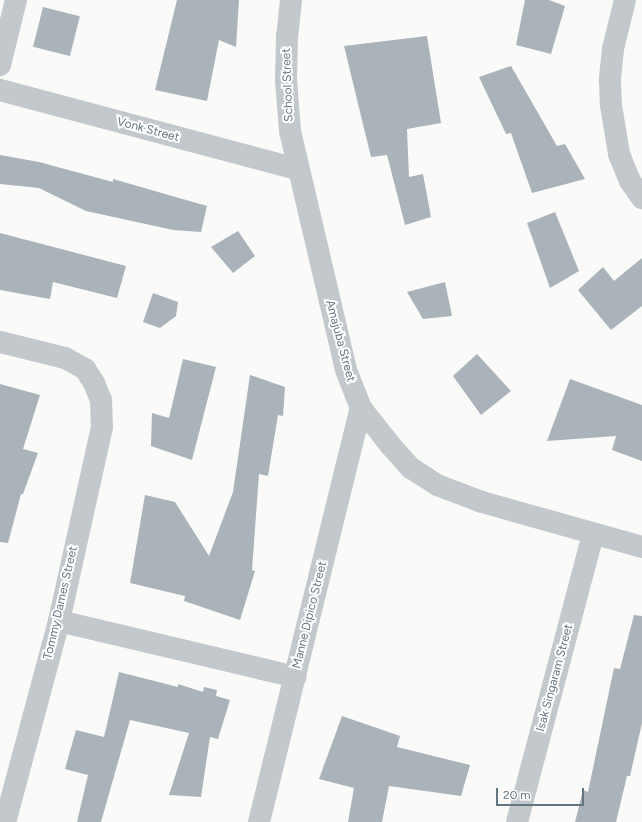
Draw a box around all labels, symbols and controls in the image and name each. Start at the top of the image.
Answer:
street label: School Street [280,48,296,122]
street label: Vonk Street [115,115,181,145]
street label: Amajuba Street [322,299,358,383]
street label: Tommy Dames Street [41,545,81,661]
street label: Manne Dipico Street [290,560,330,670]
street label: Isak Singaram Street [534,623,576,733]
scale bar [498,780,586,806]
text: 20 m [503,788,531,802]

